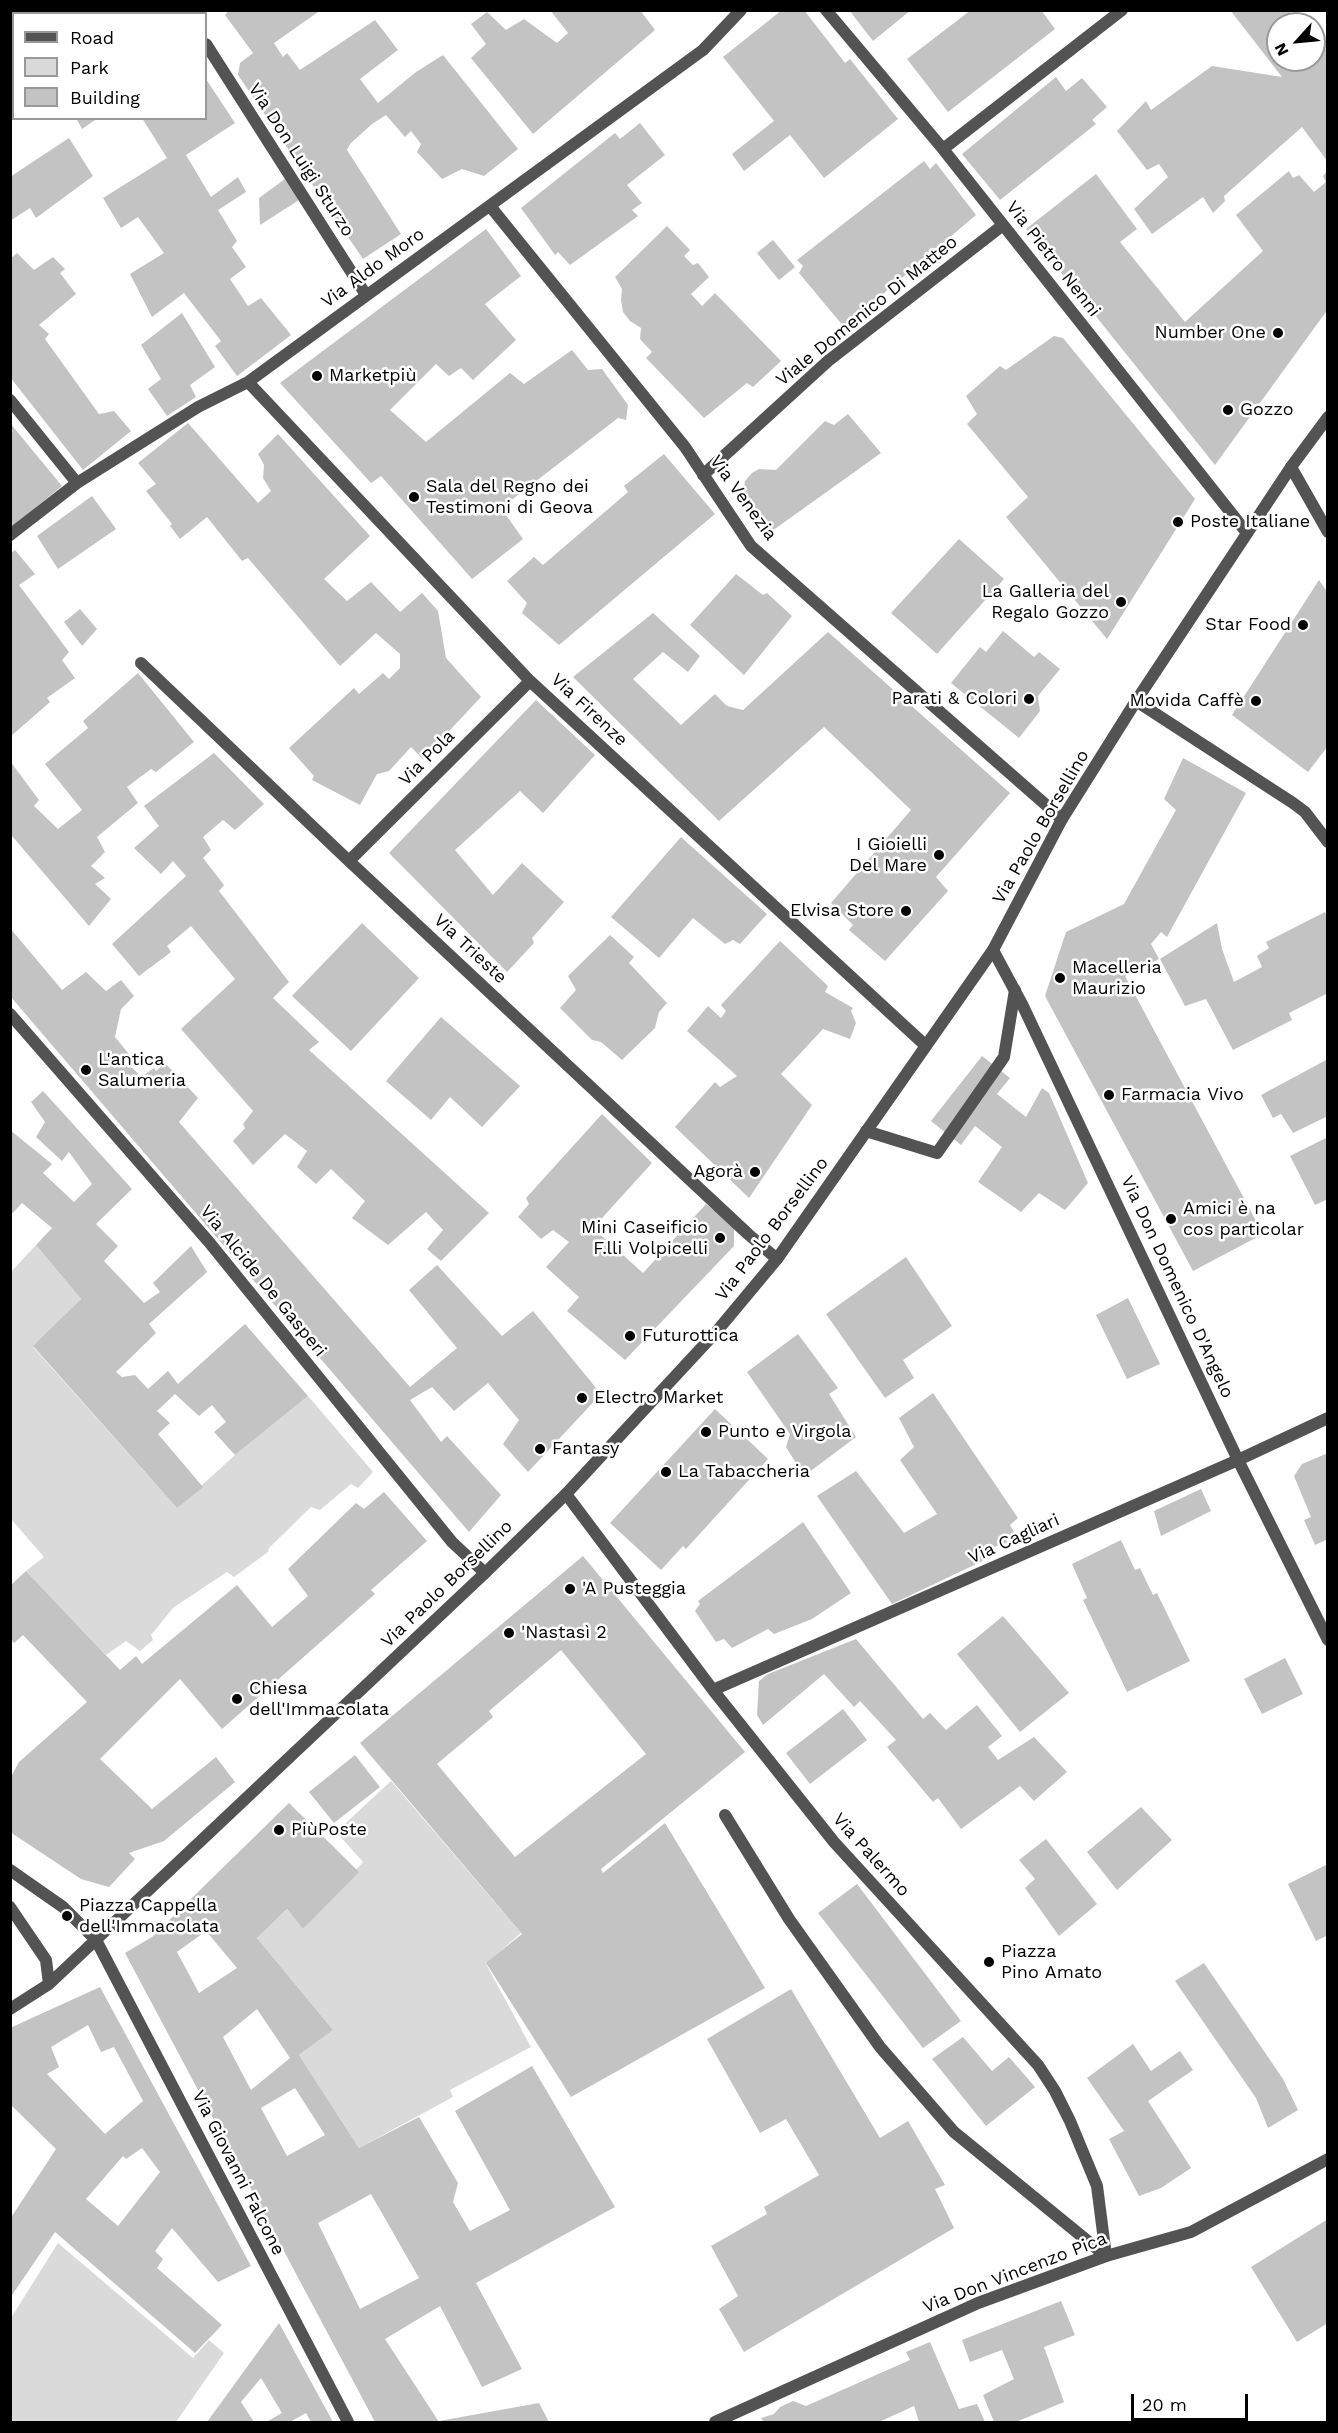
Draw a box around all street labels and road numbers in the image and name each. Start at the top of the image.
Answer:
street label: Via Don Luigi Sturzo [243,79,359,241]
street label: Via Pietro Nenni [1001,197,1105,321]
street label: Via Aldo Moro [317,223,429,313]
street label: Viale Domenico Di Matteo [772,231,962,391]
street label: Via Venezia [705,451,781,545]
street label: Via Firenze [546,669,632,751]
street label: Via Pola [395,726,459,790]
street label: Via Paolo Borsellino [988,746,1094,908]
street label: Via Trieste [429,910,511,988]
street label: Via Paolo Borsellino [711,1153,833,1305]
street label: Via Don Domenico D'Angelo [1116,1172,1238,1402]
street label: Via Alcide De Gasperi [195,1201,331,1361]
street label: Via Cagliari [965,1509,1063,1569]
street label: Via Paolo Borsellino [377,1516,517,1652]
street label: Via Palermo [828,1809,914,1901]
street label: Via Giovanni Falcone [187,2087,289,2259]
street label: Via Don Vincenzo Pica [920,2228,1110,2318]

